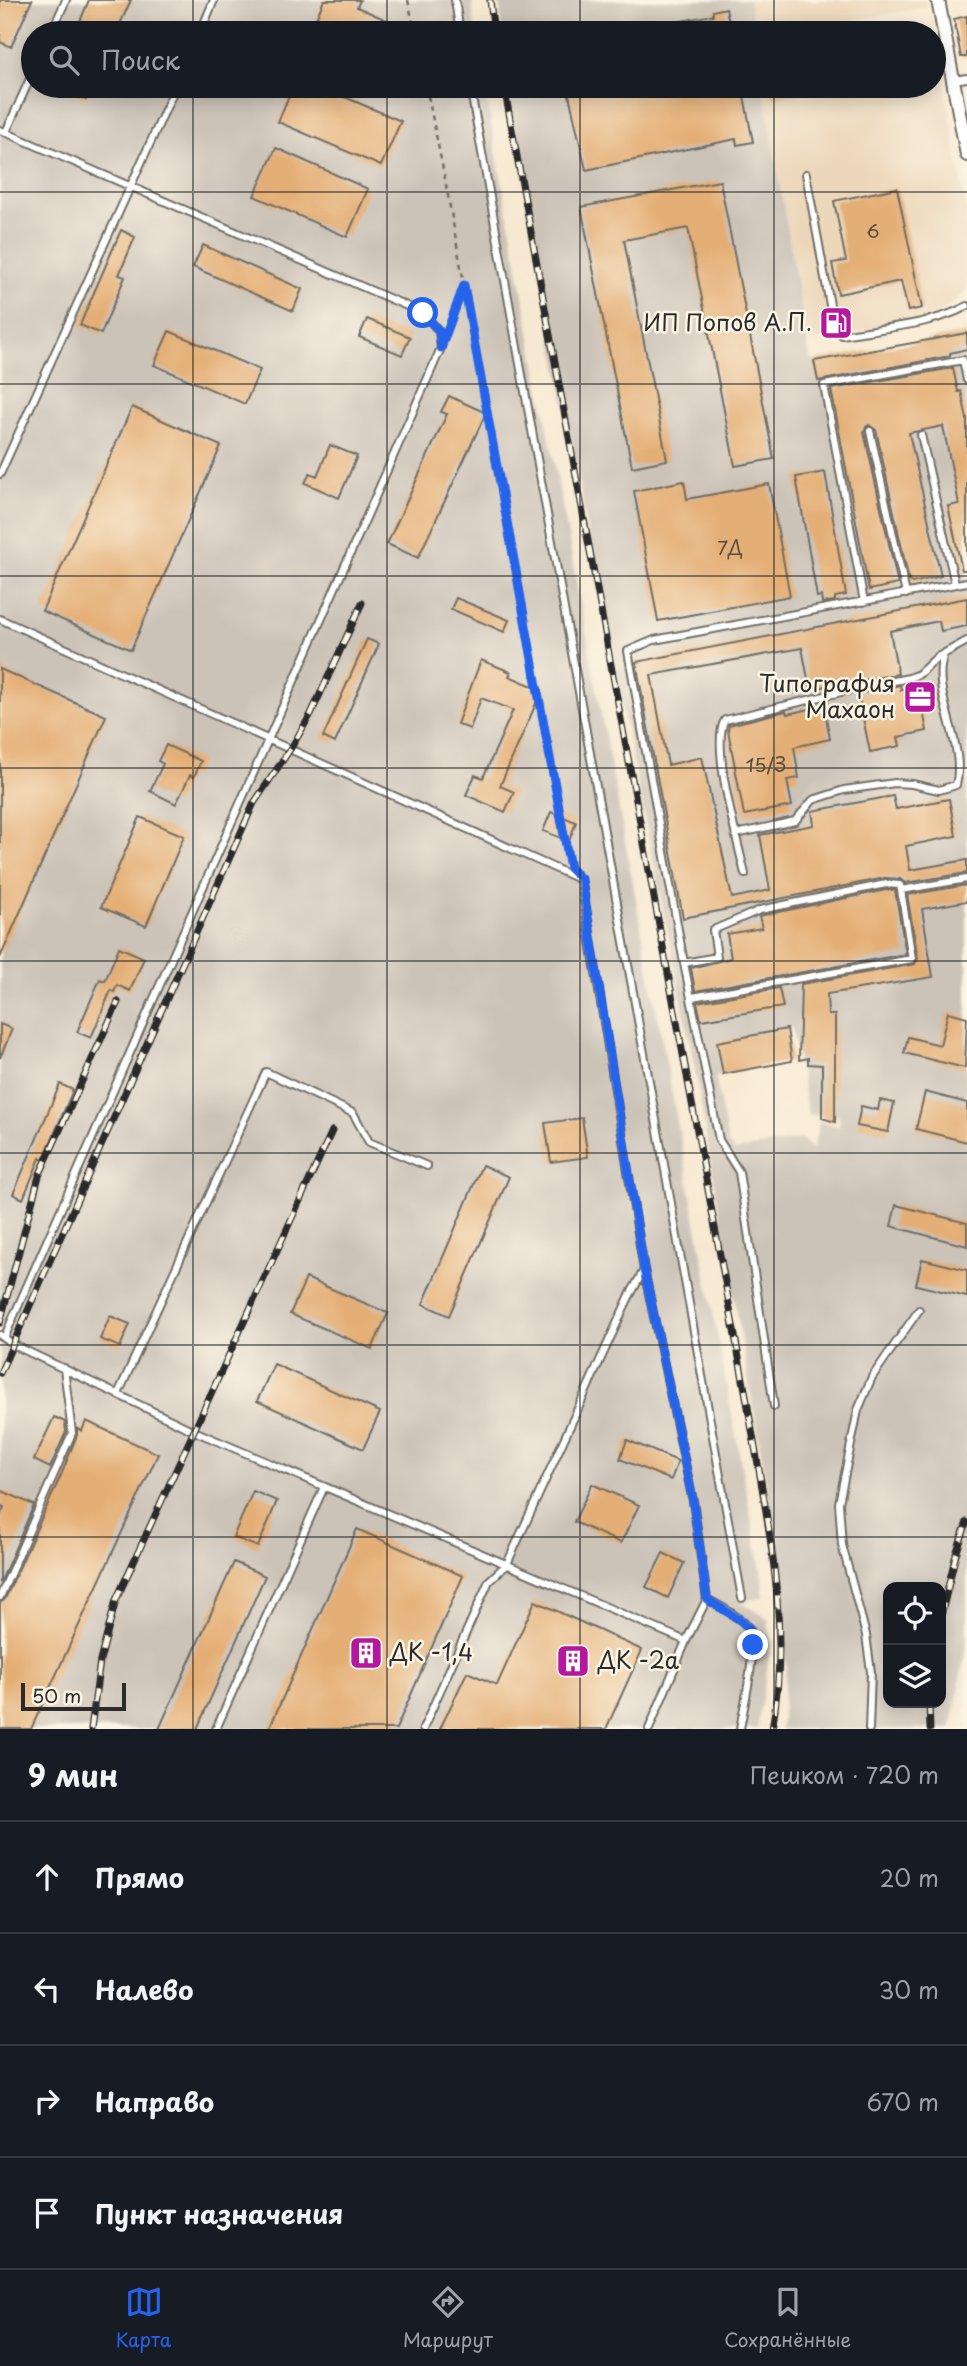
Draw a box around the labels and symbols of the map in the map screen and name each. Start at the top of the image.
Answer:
house number: 6 [866,216,880,244]
route start [407,297,438,328]
place label: ИП Попов А.П. [643,304,812,339]
fuel station icon: ИП Попов А.П. [817,304,855,342]
house number: 7Д [717,533,743,561]
place label: Типография Махаон [759,665,895,726]
office icon: Типография Махаон [901,678,939,716]
house number: 15/З [746,750,786,778]
route end [737,1629,768,1660]
building icon: ДК -1,4 [347,1634,385,1672]
place label: ДК -1,4 [389,1634,473,1669]
building icon: ДК -2а [554,1642,592,1680]
place label: ДК -2а [597,1642,680,1677]
scale bar [21,1680,126,1712]

